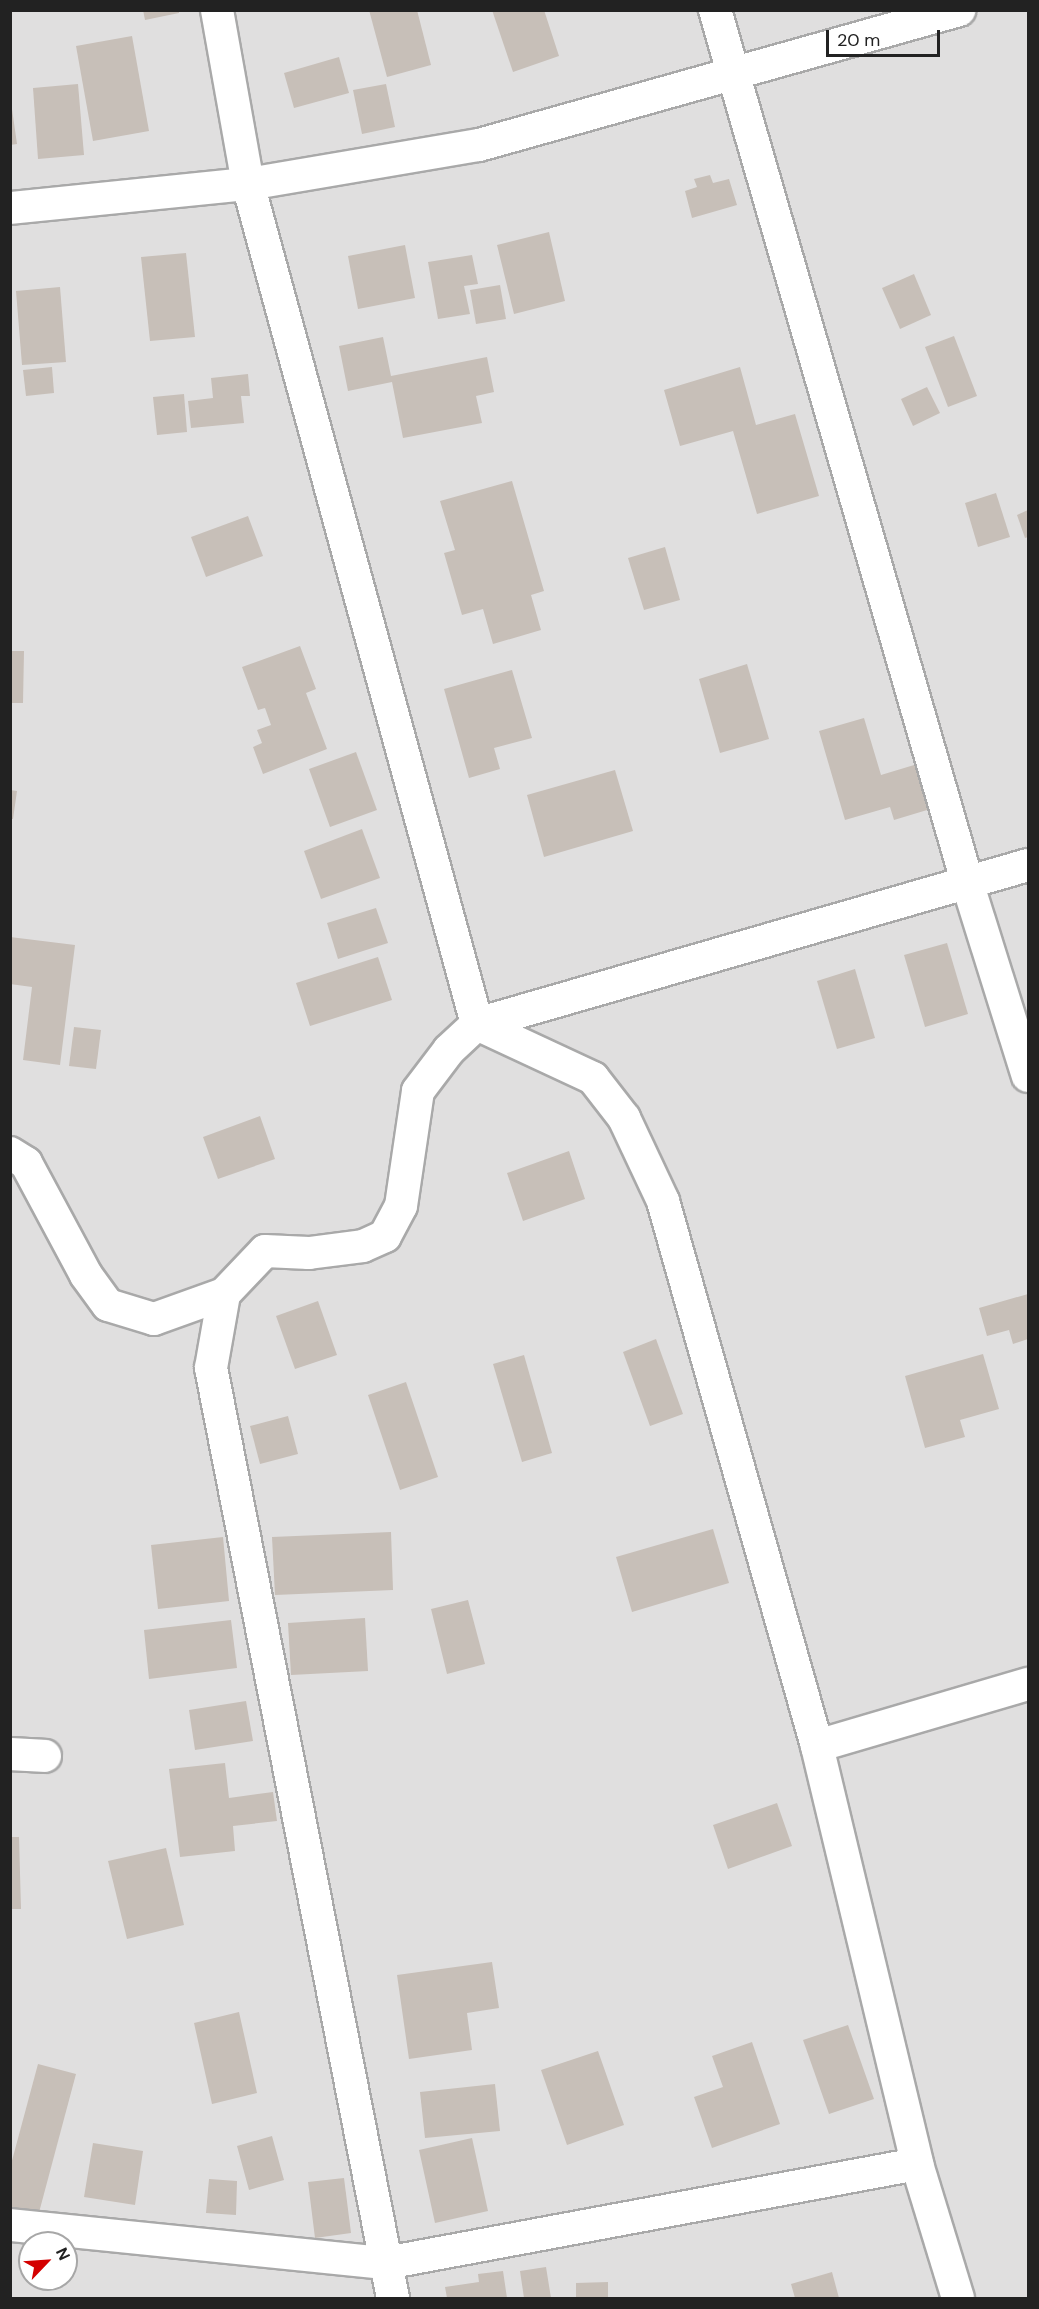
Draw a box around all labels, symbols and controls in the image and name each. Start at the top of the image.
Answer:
scale bar [829,18,943,56]
text: 20 m [837,28,880,52]
north arrow [18,2231,78,2291]
text: N [51,2244,75,2264]

